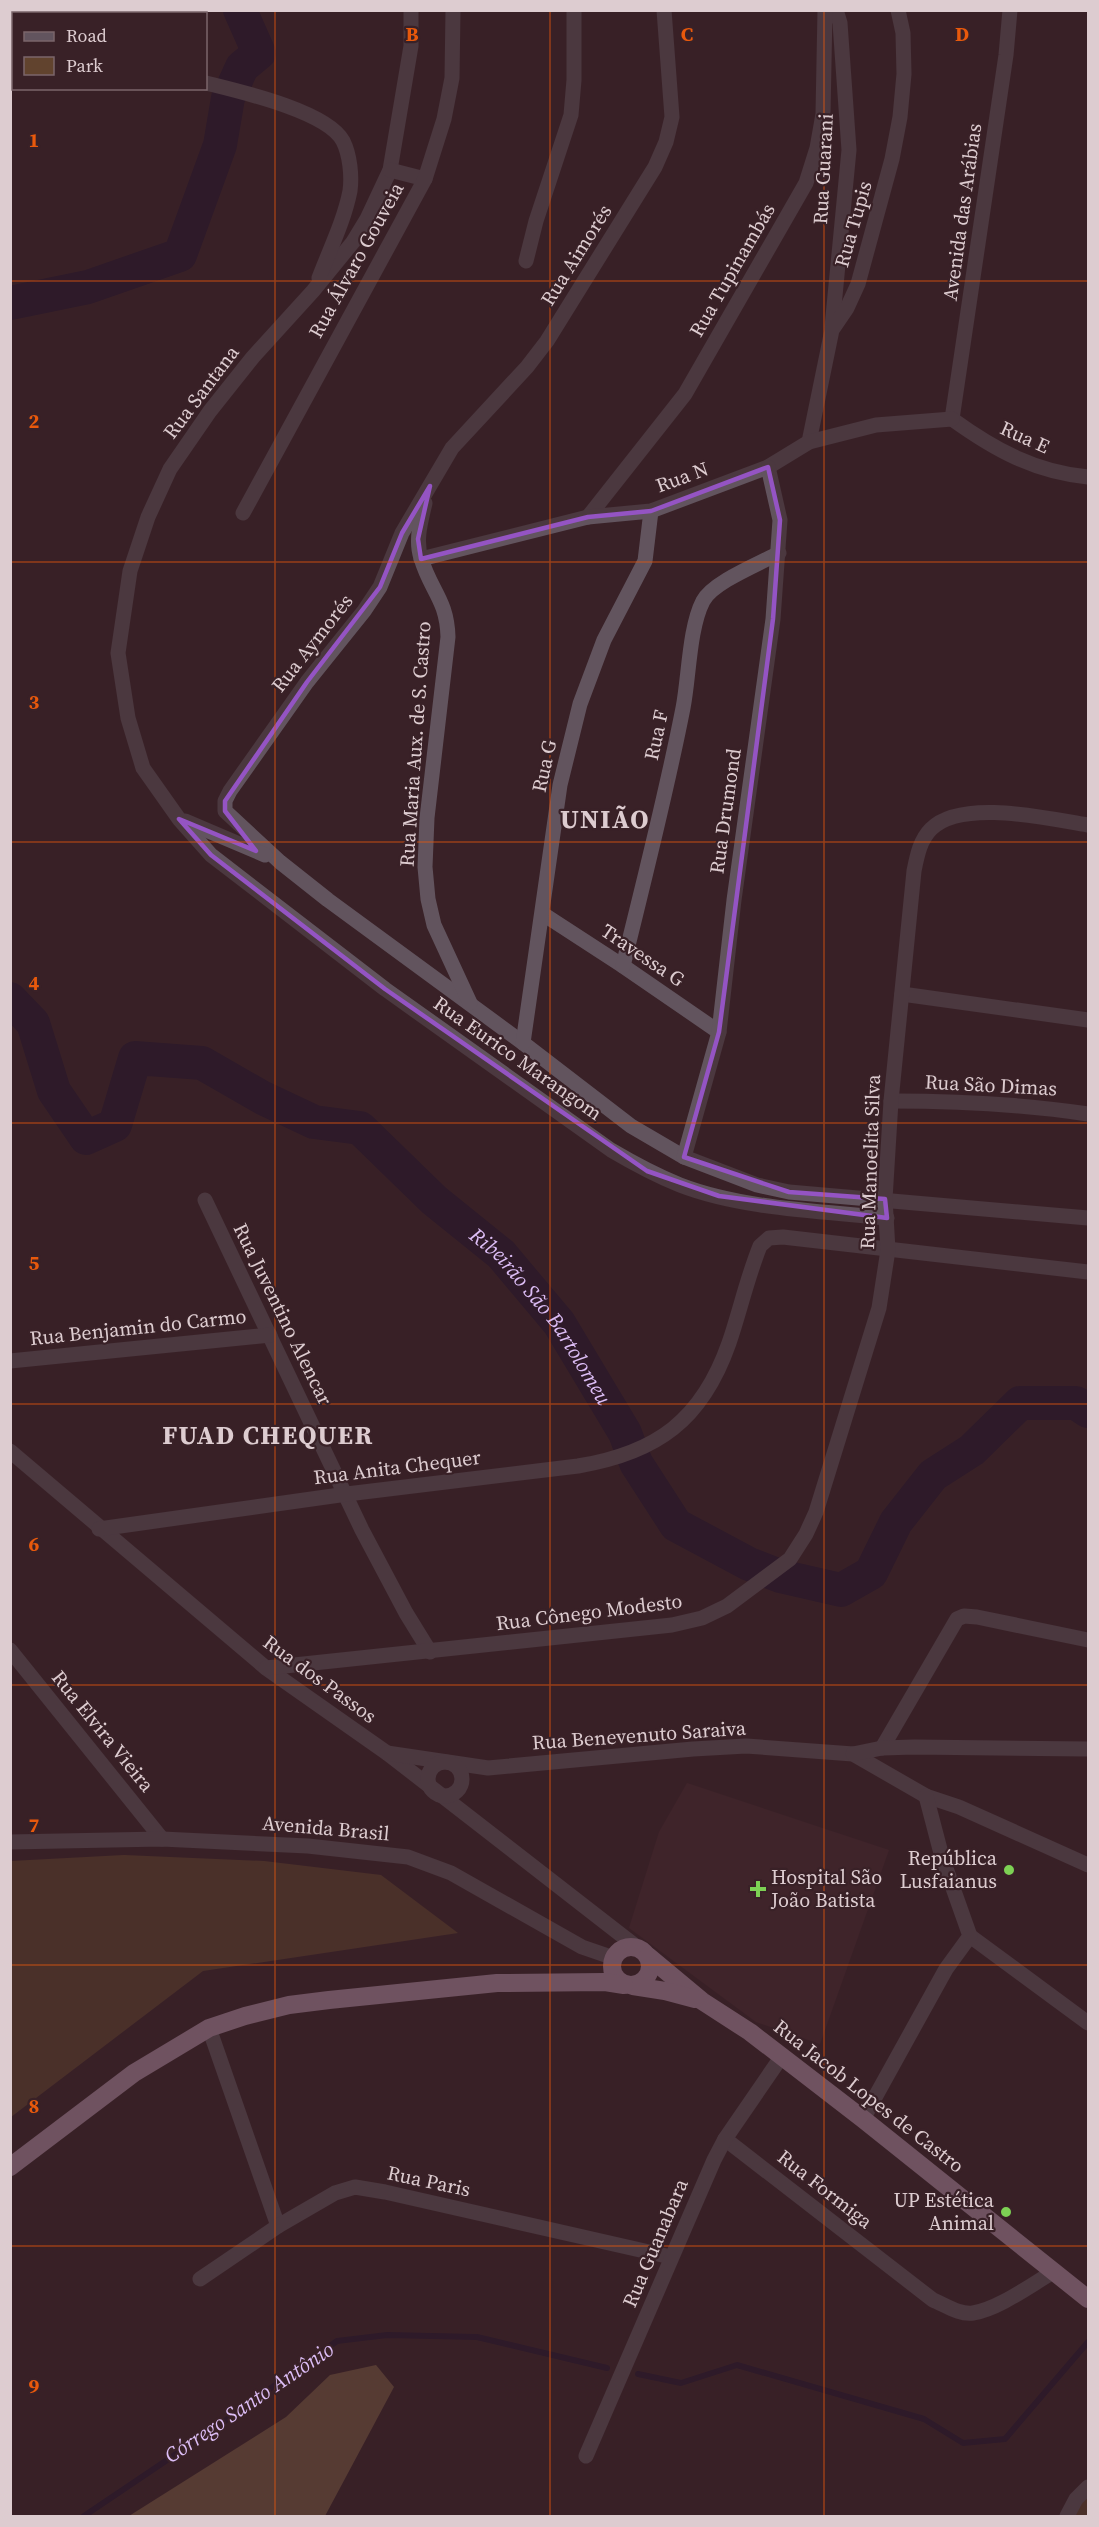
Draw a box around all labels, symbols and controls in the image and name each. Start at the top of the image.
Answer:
legend [12,12,207,90]
text: B [405,20,419,48]
text: C [681,20,693,48]
text: D [955,20,969,48]
text: Road [66,23,107,48]
text: Park [66,53,103,78]
street label: Rua Guarani [806,113,840,225]
street label: Avenida das Arábias [936,122,988,302]
text: 1 [29,126,39,154]
street label: Rua Álvaro Gouveia [302,176,411,343]
street label: Rua Tupis [827,178,879,270]
street label: Rua Tupinambás [682,198,782,342]
street label: Rua Aimorés [534,199,618,311]
street label: Rua Santana [157,339,246,445]
text: 2 [29,407,40,435]
street label: Rua E [996,414,1054,460]
street label: Rua N [652,455,712,499]
street label: Rua Aymorés [265,588,359,698]
street label: Rua Maria Aux. de S. Castro [392,620,438,868]
text: 3 [29,688,40,716]
street label: Rua F [637,707,675,763]
street label: Rua G [525,737,563,795]
street label: Rua Drumond [702,746,748,875]
district label: UNIÃO [560,801,650,837]
street label: Travessa G [596,917,691,993]
text: 4 [29,969,40,997]
street label: Rua Eurico Marangom [428,989,608,1127]
street label: Rua São Dimas [924,1068,1058,1102]
street label: Rua Manoelita Silva [853,1073,887,1250]
street label: Rua Juventino Alencar [227,1218,340,1410]
water label: Ribeirão São Bartolomeu [463,1220,619,1410]
text: 5 [29,1249,40,1277]
street label: Rua Benjamin do Carmo [28,1302,248,1352]
district label: FUAD CHEQUER [162,1417,374,1453]
street label: Rua Anita Chequer [312,1443,483,1491]
text: 6 [29,1530,40,1558]
street label: Rua Cônego Modesto [494,1587,684,1637]
street label: Rua dos Passos [258,1628,382,1730]
street label: Rua Elvira Vieira [45,1664,161,1798]
street label: Rua Benevenuto Saraiva [531,1714,748,1756]
street label: Avenida Brasil [261,1808,391,1848]
text: 7 [29,1811,40,1839]
place label: República Lusfaianus [900,1844,998,1895]
place label: Hospital São João Batista [770,1863,882,1914]
marker: República Lusfaianus [1002,1863,1016,1877]
marker: Hospital São João Batista [749,1880,767,1898]
street label: Rua Jacob Lopes de Castro [768,2013,970,2179]
text: 8 [29,2092,39,2120]
street label: Rua Formiga [772,2143,879,2236]
street label: Rua Paris [385,2159,473,2203]
street label: Rua Guanabara [615,2174,695,2312]
place label: UP Estética Animal [894,2186,995,2237]
marker: UP Estética Animal [999,2205,1013,2219]
water label: Córrego Santo Antônio [159,2334,339,2470]
text: 9 [29,2372,40,2400]

